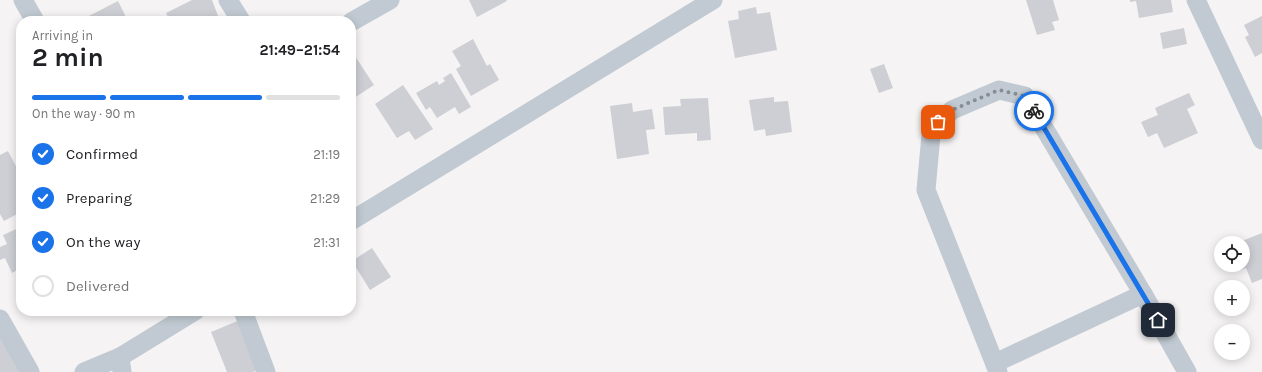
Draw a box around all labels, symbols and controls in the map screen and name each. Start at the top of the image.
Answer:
text: Arriving in [32,28,93,43]
text: 21:49–21:54 [259,41,340,59]
text: 2 min [32,42,104,73]
courier [1014,91,1054,131]
icon: bike [1023,100,1045,122]
pin [921,105,955,139]
text: On the way · 90 m [32,106,135,121]
icon: bag [927,111,949,133]
icon: check [32,143,54,165]
text: Confirmed [66,145,138,163]
text: 21:19 [313,147,340,162]
icon: check [32,187,54,209]
text: Preparing [66,189,132,207]
text: 21:29 [310,191,340,206]
icon: check [32,231,54,253]
text: On the way [66,233,140,251]
text: 21:31 [313,235,340,250]
map controls [1214,236,1250,360]
button: locate [1214,236,1250,272]
text: Delivered [66,277,130,295]
button: + [1214,280,1250,316]
pin [1141,303,1175,337]
icon: home [1147,309,1169,331]
button: − [1214,324,1250,360]

